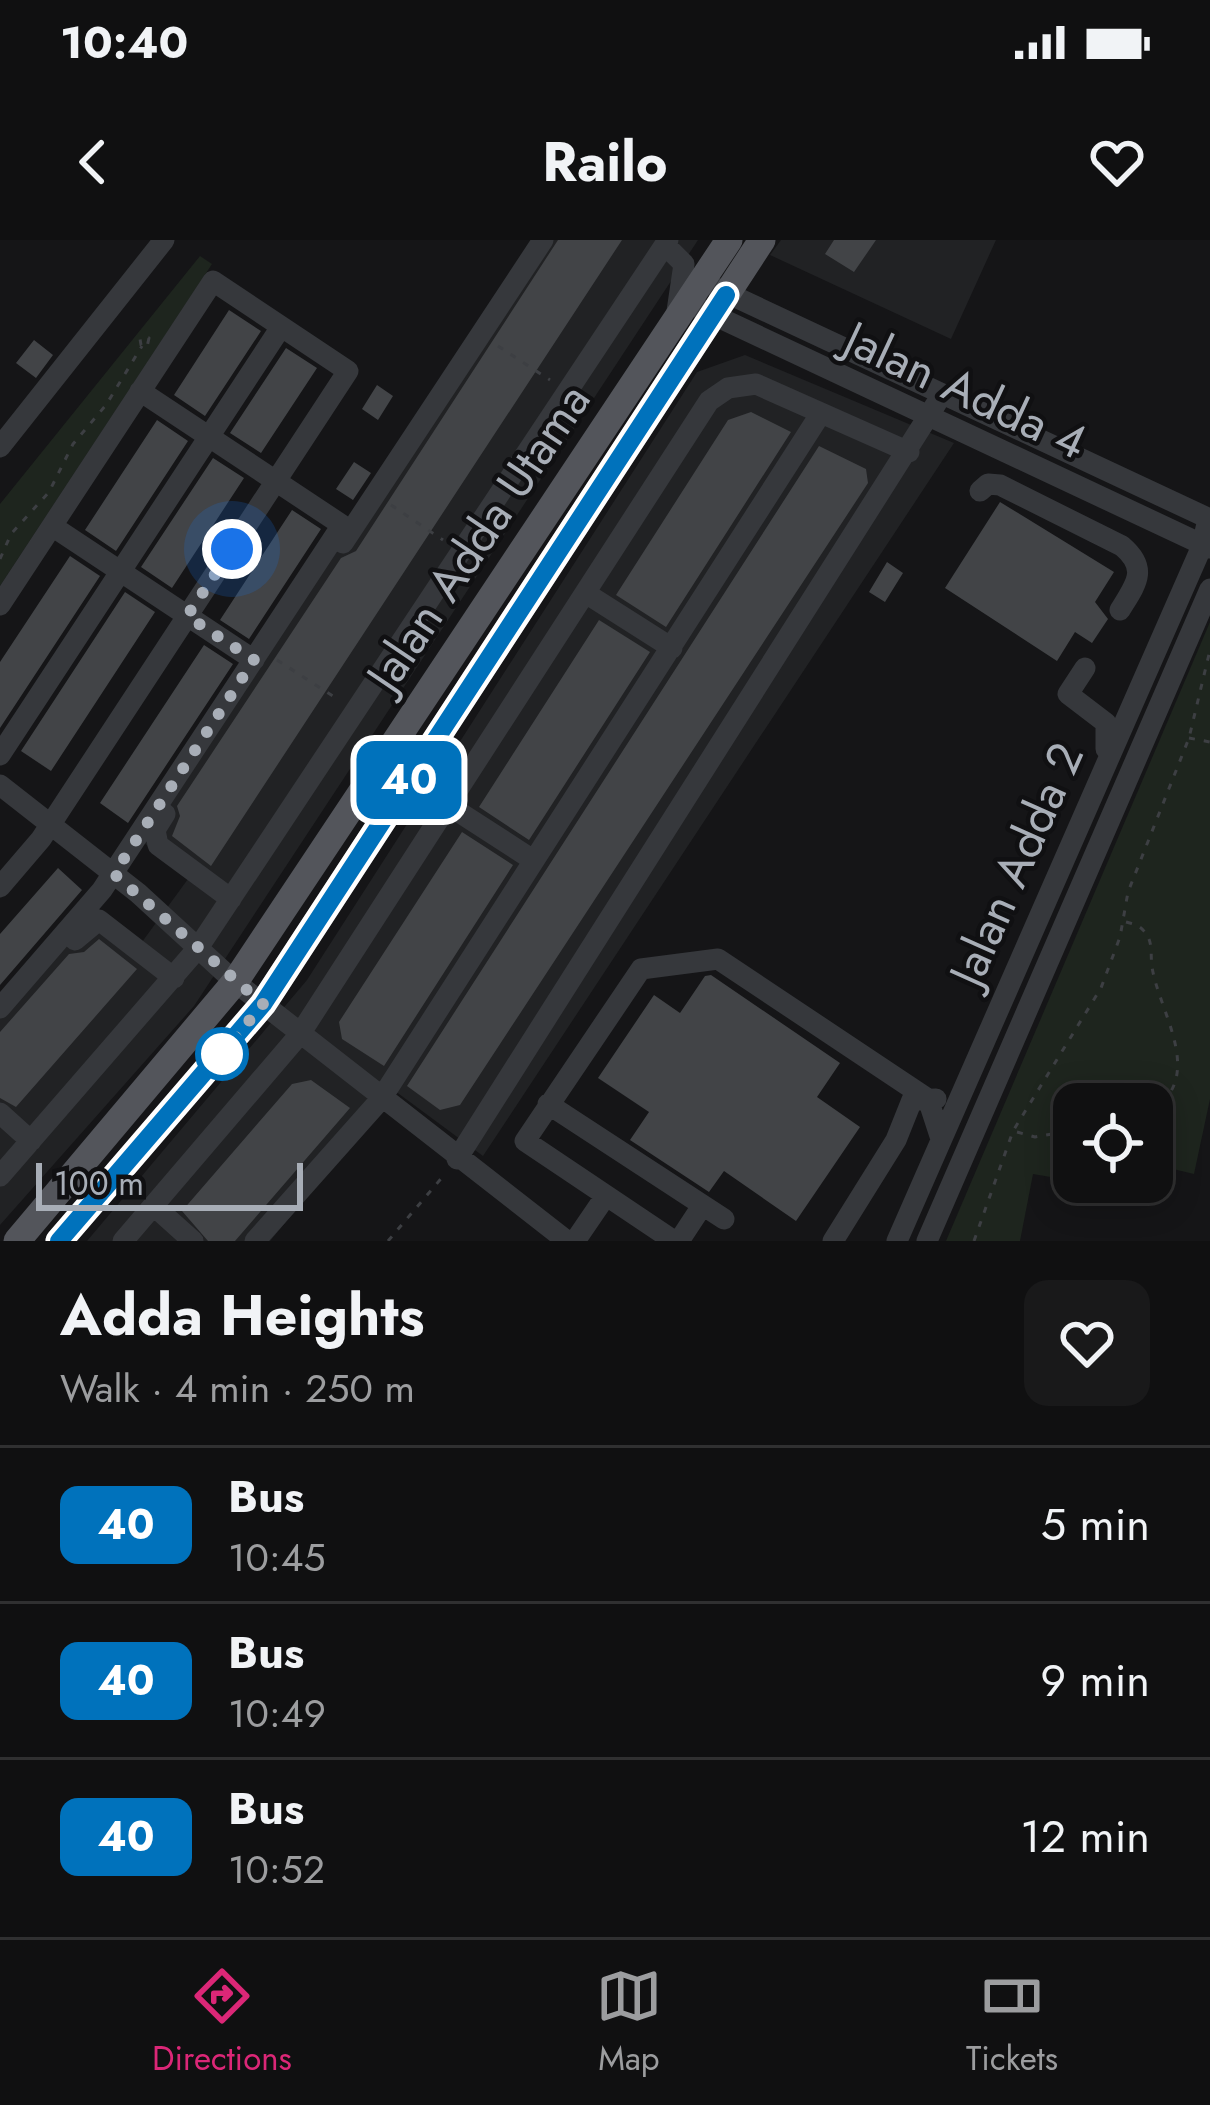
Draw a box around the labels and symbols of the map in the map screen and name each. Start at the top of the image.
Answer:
street label: Jalan Adda 4 [828,302,1098,477]
street label: Jalan Adda Utama [347,370,607,710]
your location [202,519,262,579]
street label: Jalan Adda 2 [930,732,1101,1002]
line badge: 40 [355,741,463,819]
unlabelled marker [197,1029,247,1079]
scale bar [36,1157,303,1210]

